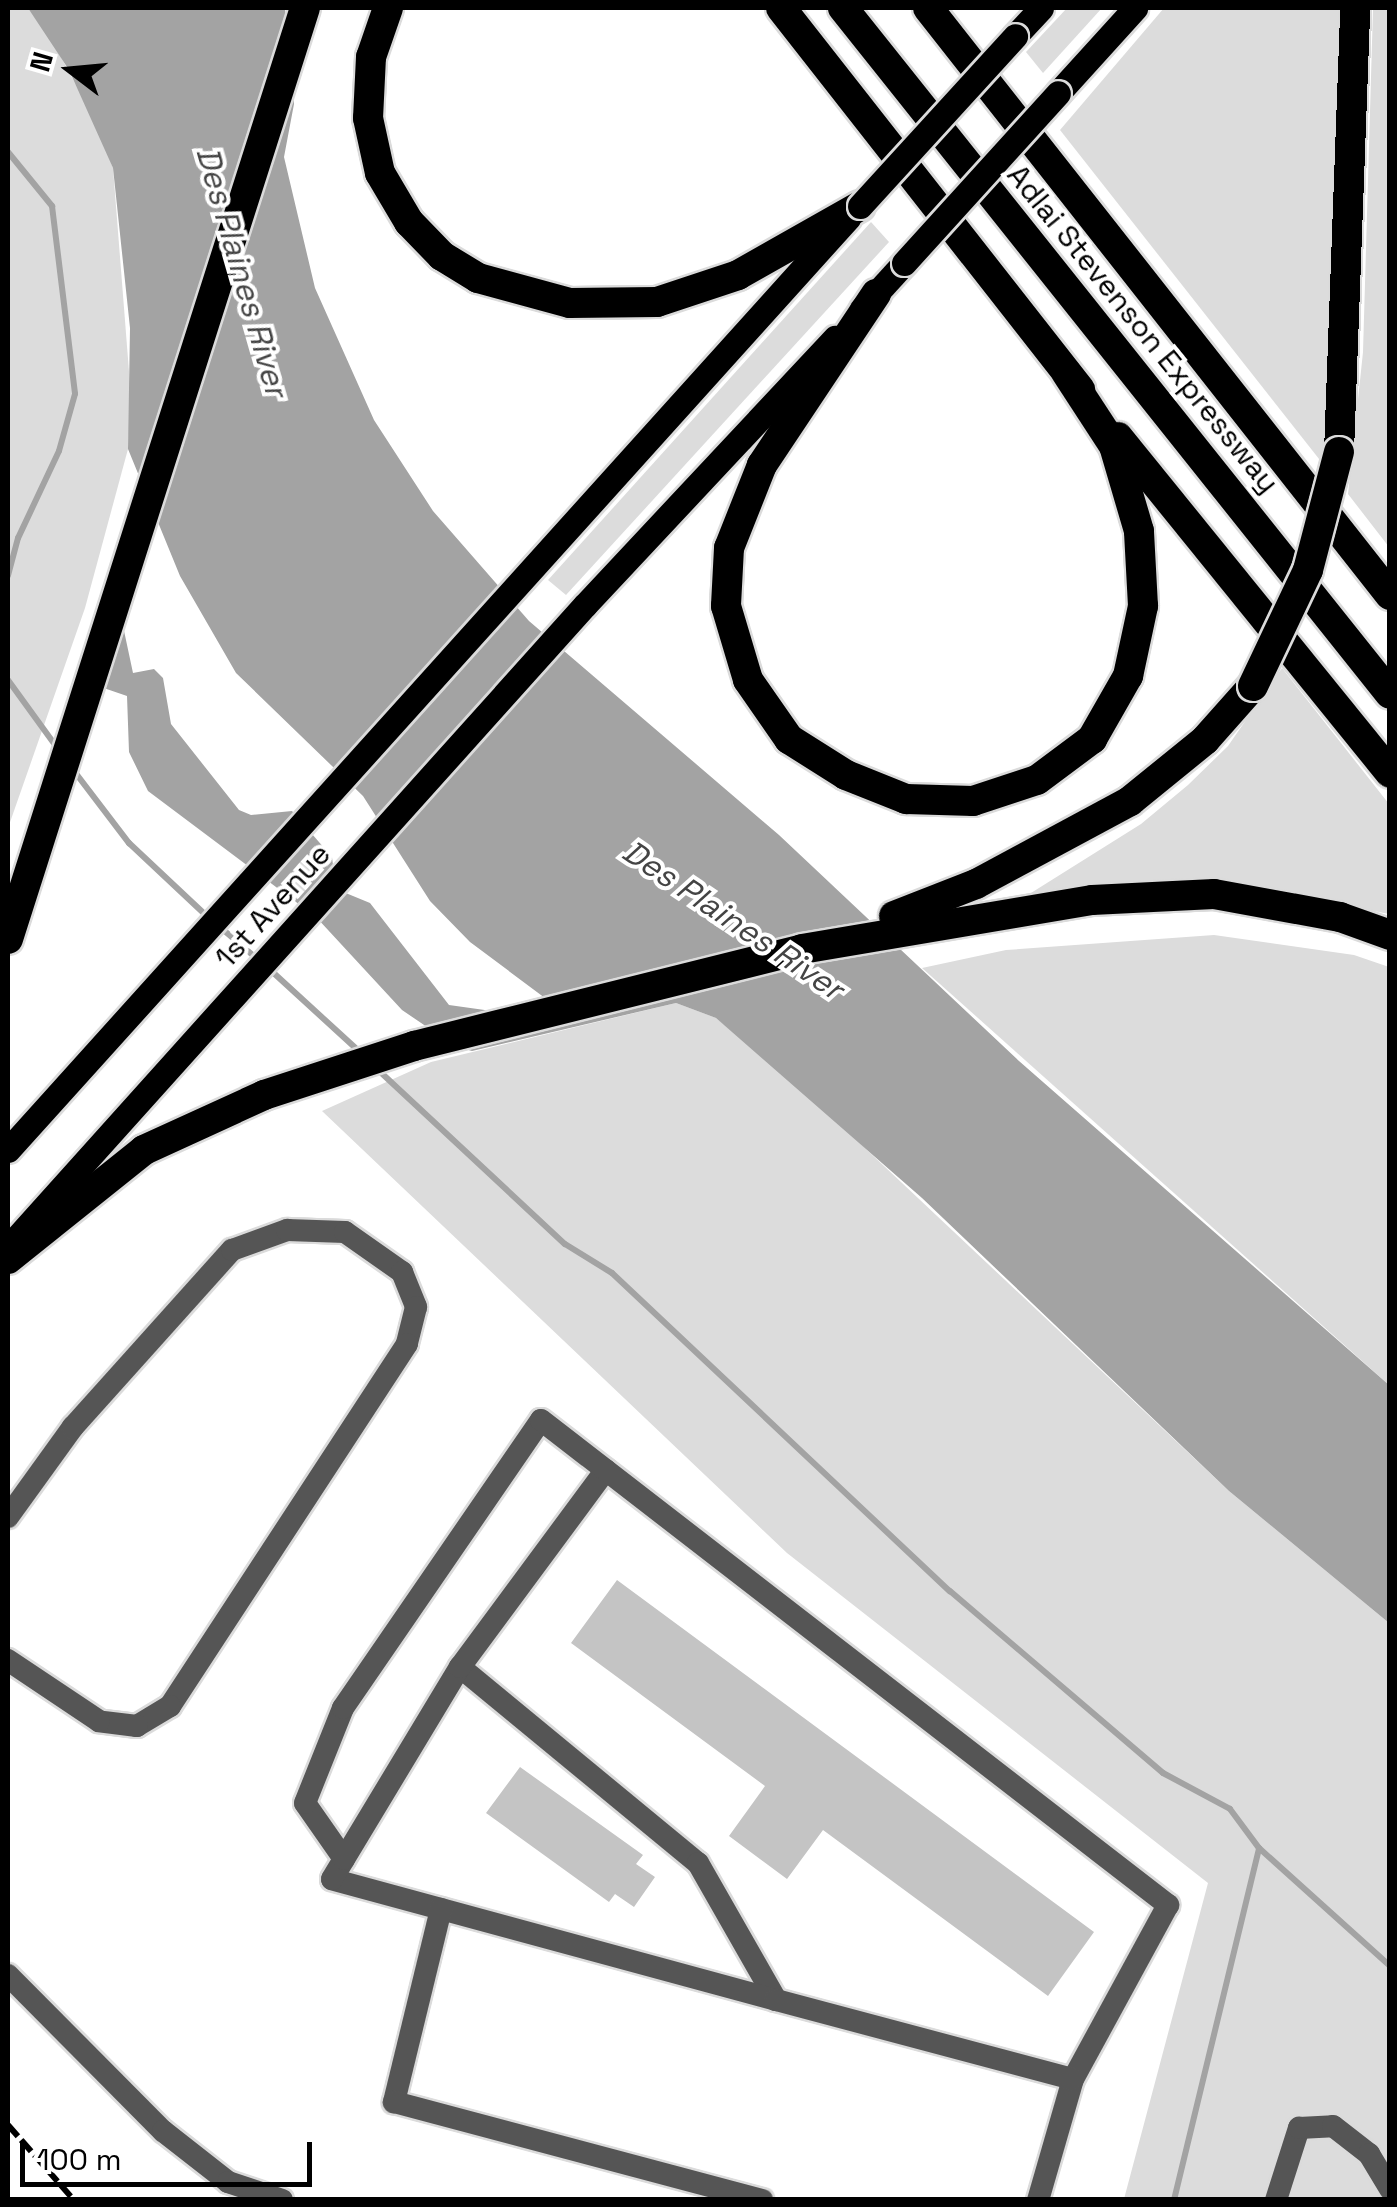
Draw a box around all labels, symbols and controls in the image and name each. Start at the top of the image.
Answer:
north arrow [20,20,120,120]
text: N [21,48,61,76]
water label: Des Plaines River [188,143,296,401]
street label: Adlai Stevenson Expressway [999,158,1287,500]
water label: Des Plaines River [615,832,851,1008]
street label: 1st Avenue [208,836,338,976]
scale bar [25,2122,318,2184]
text: 100 m [37,2140,122,2179]

